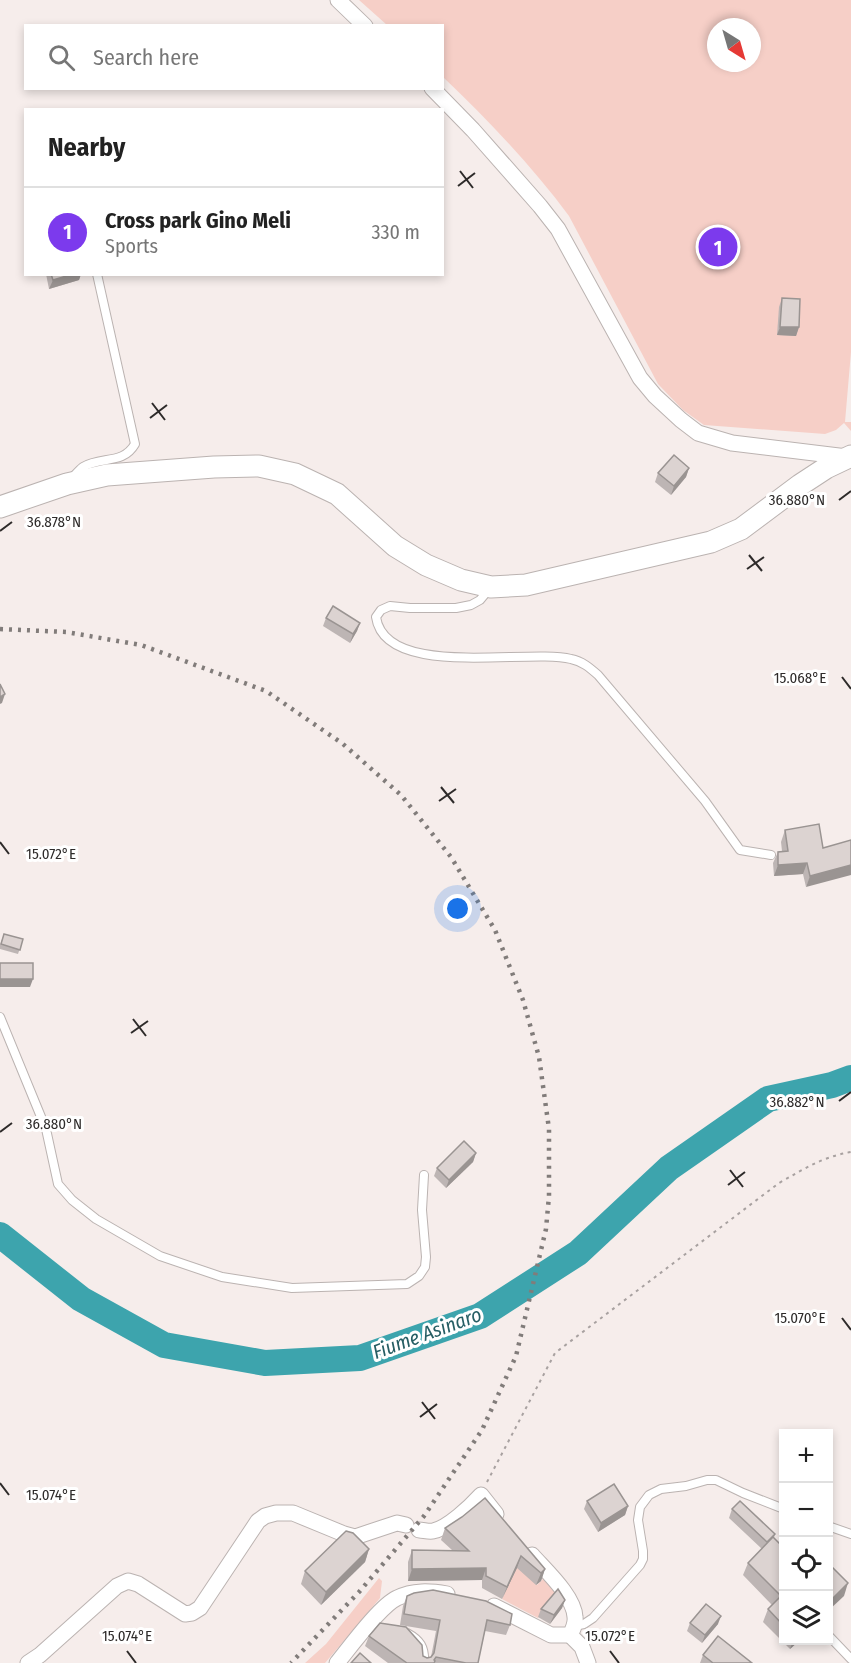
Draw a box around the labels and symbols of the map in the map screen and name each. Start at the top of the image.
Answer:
north arrow [707,18,761,72]
pin: 1 [698,224,738,270]
text: 36.880°N [769,491,825,509]
text: 36.878°N [27,513,81,531]
text: 15.068°E [774,669,826,687]
text: 15.072°E [26,845,76,863]
your location [443,894,472,923]
text: 36.882°N [769,1093,825,1111]
text: 36.880°N [26,1115,82,1133]
water label: Fiume Asinaro [369,1302,485,1364]
text: 15.070°E [774,1309,826,1327]
text: 15.074°E [26,1486,76,1504]
text: 15.074°E [102,1627,152,1645]
text: 15.072°E [585,1627,635,1645]

